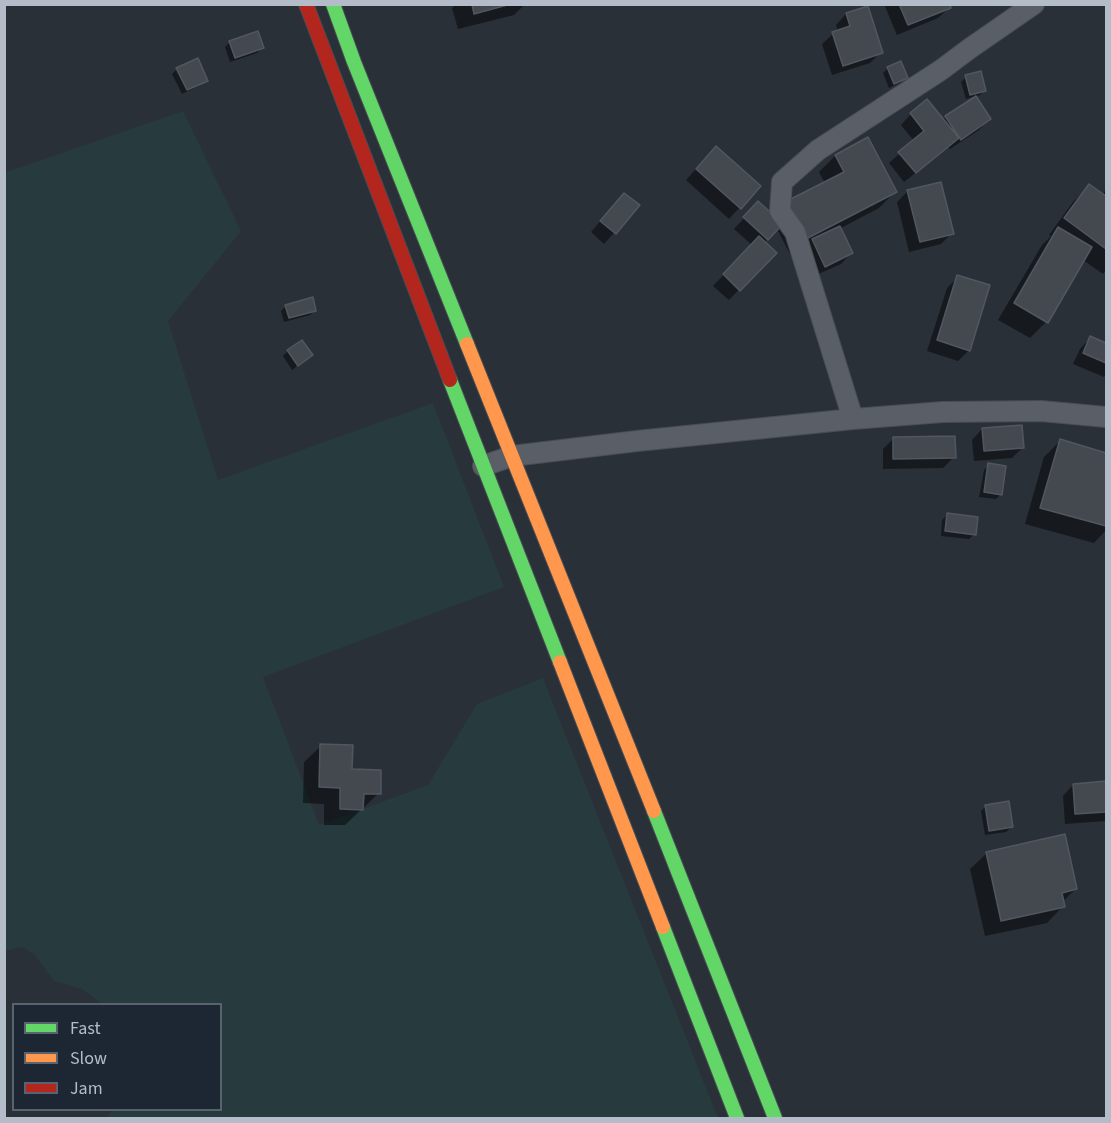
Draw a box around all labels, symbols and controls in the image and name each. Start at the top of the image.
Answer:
legend [12,1003,222,1111]
text: Fast [70,1016,101,1041]
text: Slow [70,1046,107,1071]
text: Jam [70,1076,103,1101]

